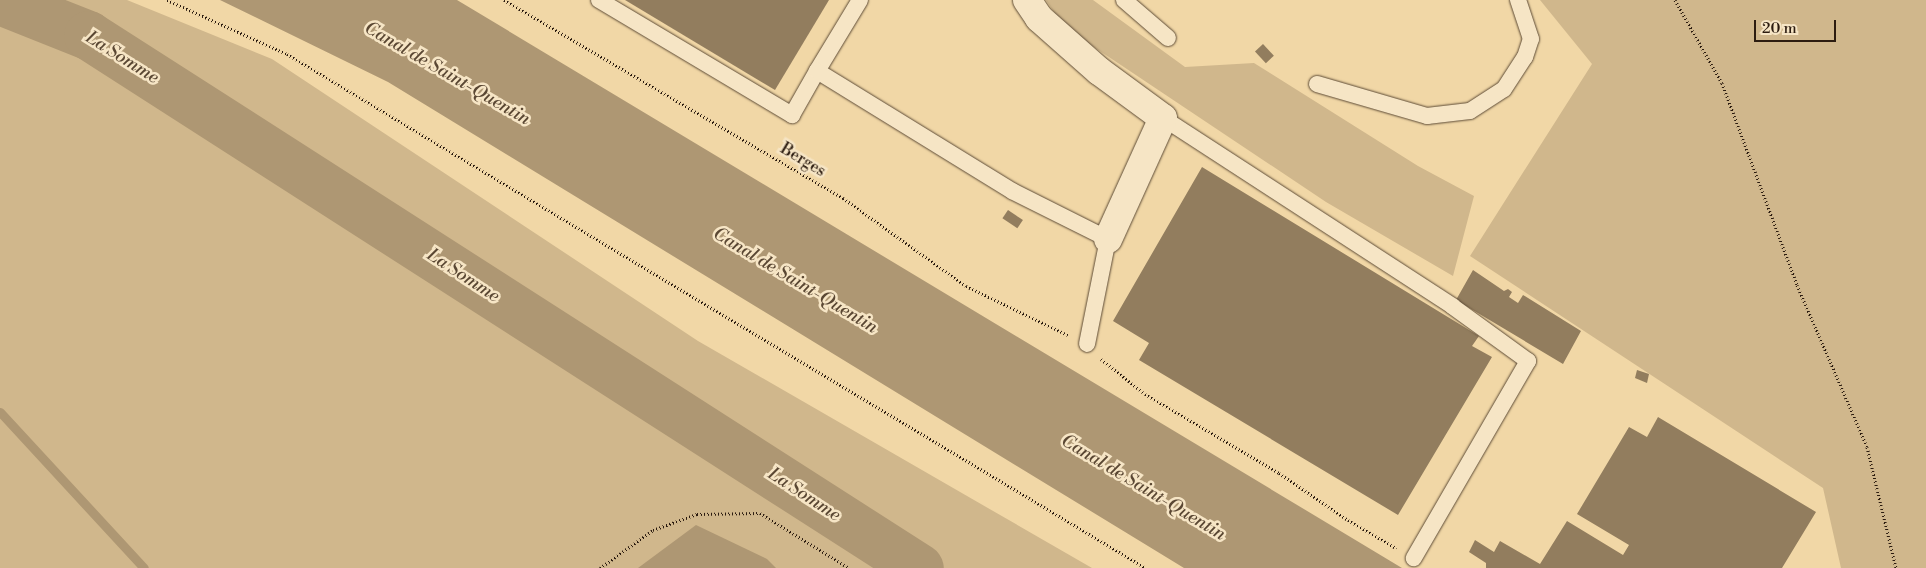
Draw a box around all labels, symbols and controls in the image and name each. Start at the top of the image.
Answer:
scale bar [1756,10,1838,42]
water label: Canal de Saint-Quentin [360,18,534,130]
text: 20 m [1762,19,1797,38]
water label: La Somme [82,27,162,89]
street label: Berges [777,139,829,181]
water label: Canal de Saint-Quentin [709,223,881,339]
water label: La Somme [423,245,503,307]
water label: Canal de Saint-Quentin [1057,430,1229,546]
water label: La Somme [764,464,844,526]

